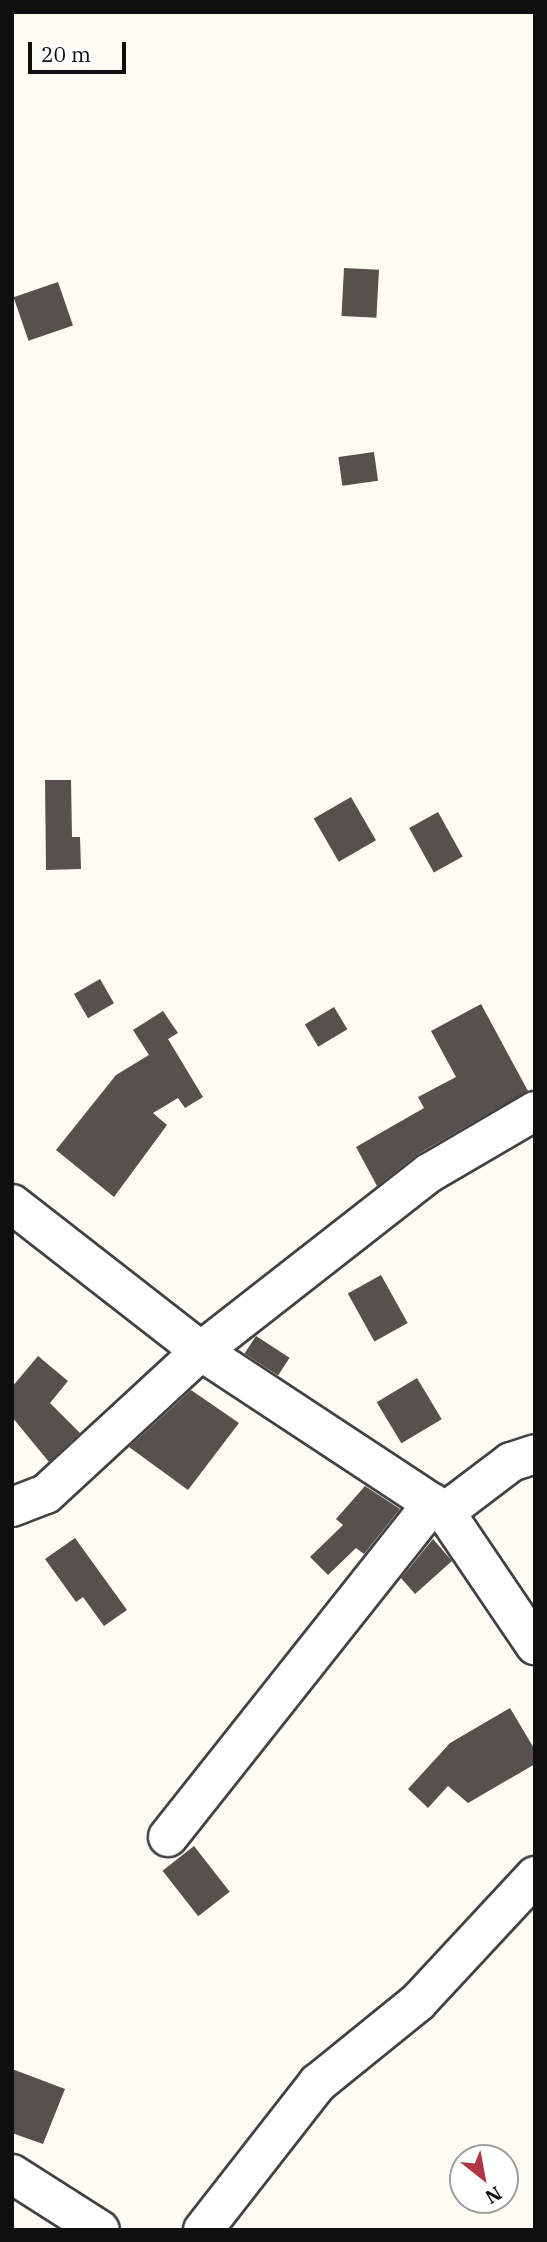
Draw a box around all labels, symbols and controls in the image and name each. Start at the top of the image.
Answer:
scale bar [32,28,130,72]
text: 20 m [41,40,91,68]
north arrow [449,2144,519,2214]
text: N [481,2181,506,2209]

